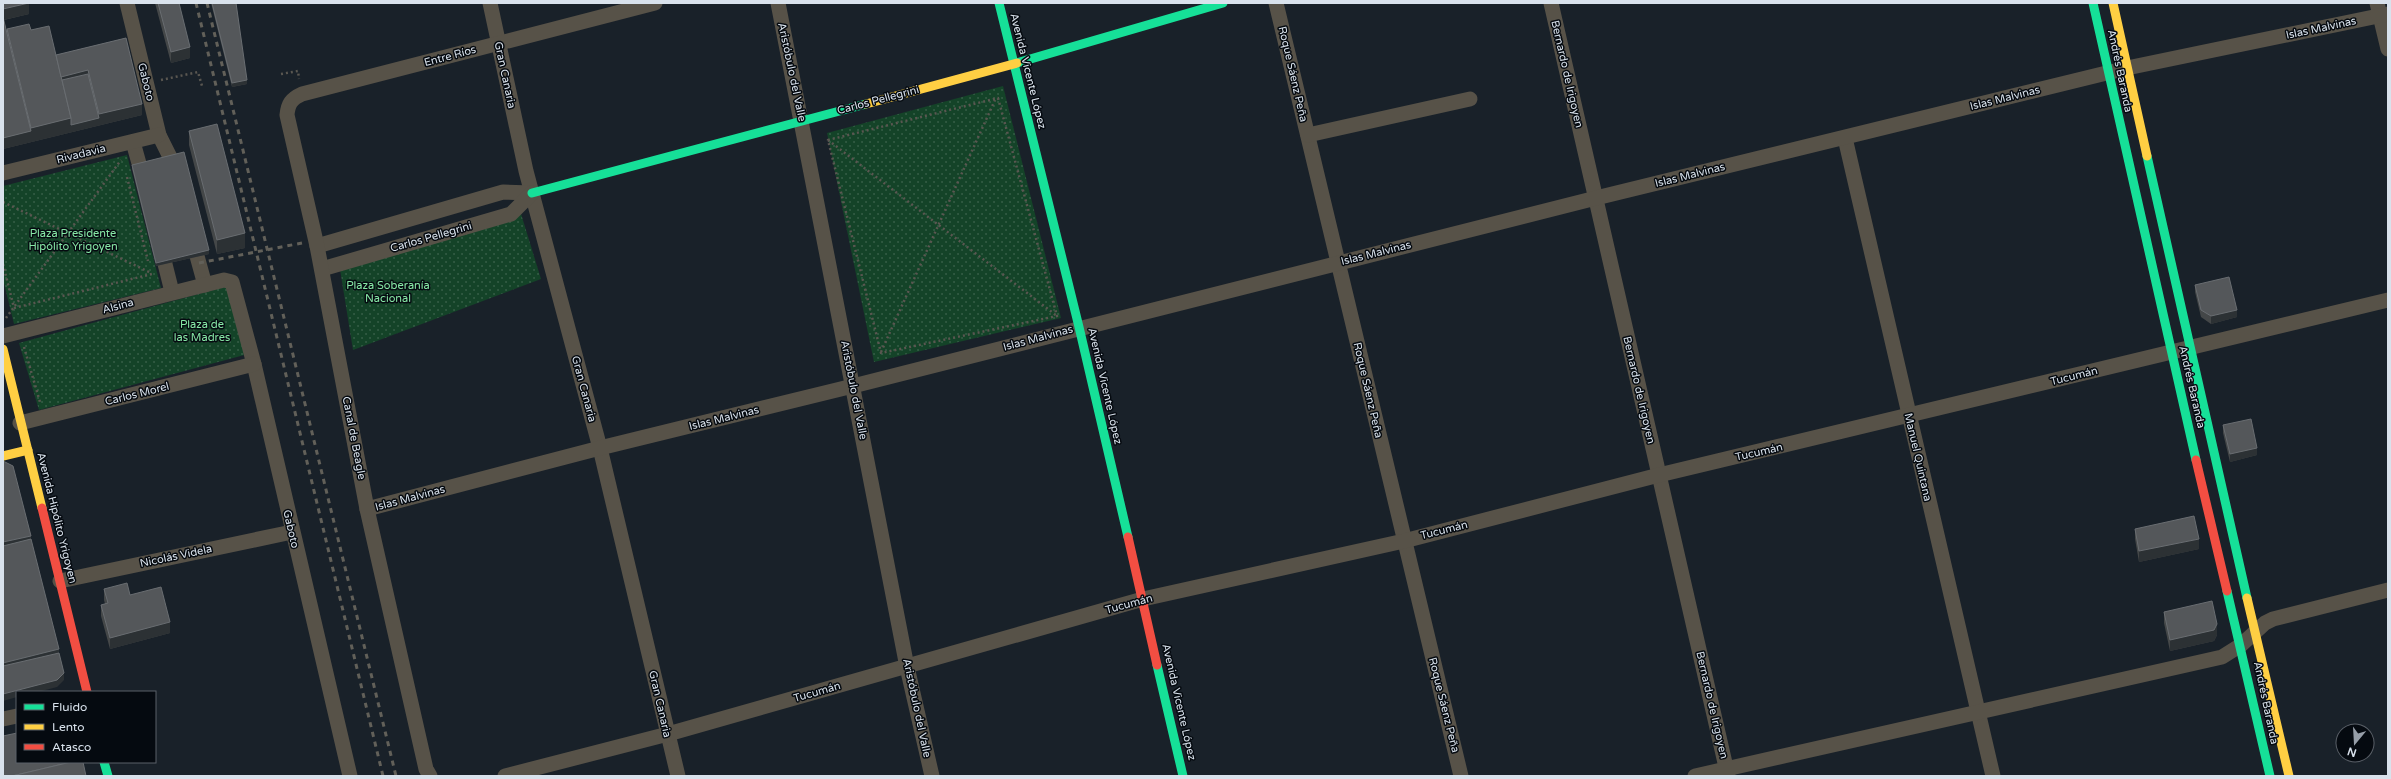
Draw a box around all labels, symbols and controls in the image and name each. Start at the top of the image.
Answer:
street label: Avenida Vicente López [1007,12,1049,131]
street label: Islas Malvinas [2285,14,2357,42]
street label: Bernardo de Irigoyen [1548,19,1586,129]
street label: Aristóbulo del Valle [775,21,809,123]
street label: Roque Sáenz Peña [1276,25,1310,123]
street label: Andrés Baranda [2105,28,2135,114]
street label: Gran Canaria [492,40,518,110]
street label: Entre Ríos [423,43,477,69]
street label: Gaboto [135,62,157,103]
street label: Carlos Pellegrini [836,83,920,117]
street label: Islas Malvinas [1969,83,2041,113]
street label: Rivadavia [55,142,107,166]
street label: Islas Malvinas [1654,160,1726,190]
street label: Carlos Pellegrini [389,219,473,255]
park label: Plaza Presidente Hipólito Yrigoyen [28,227,118,253]
street label: Islas Malvinas [1340,238,1412,268]
park label: Plaza Soberanía Nacional [346,279,430,305]
street label: Alsina [101,296,135,316]
park label: Plaza de las Madres [174,318,230,344]
street label: Islas Malvinas [1002,322,1074,354]
street label: Avenida Vicente López [1085,327,1125,446]
street label: Bernardo de Irigoyen [1620,335,1658,445]
street label: Aristóbulo del Valle [838,339,870,441]
street label: Roque Sáenz Peña [1351,341,1385,439]
street label: Andrés Baranda [2176,345,2208,429]
street label: Gran Canaria [569,354,599,424]
street label: Tucumán [2049,364,2099,388]
street label: Carlos Morel [104,380,170,408]
street label: Canal de Beagle [340,395,368,481]
street label: Islas Malvinas [688,403,760,433]
street label: Manuel Quintana [1902,412,1934,502]
street label: Tucumán [1734,440,1784,464]
street label: Avenida Hipólito Yrigoyen [34,451,80,585]
street label: Islas Malvinas [374,482,446,514]
street label: Gaboto [280,509,302,550]
street label: Tucumán [1419,518,1469,542]
street label: Nicolás Videla [139,542,213,570]
street label: Tucumán [1104,591,1154,617]
street label: Avenida Vicente López [1159,643,1199,762]
street label: Bernardo de Irigoyen [1693,650,1731,760]
street label: Roque Sáenz Peña [1426,656,1462,754]
street label: Aristóbulo del Valle [900,657,934,759]
street label: Andrés Baranda [2251,660,2281,746]
street label: Gran Canaria [646,669,674,739]
street label: Tucumán [792,679,842,705]
legend [16,691,156,763]
text: Fluido [52,700,87,714]
text: Lento [52,720,85,734]
north arrow [2335,723,2375,763]
text: Atasco [52,740,91,754]
text: N [2346,744,2358,760]

